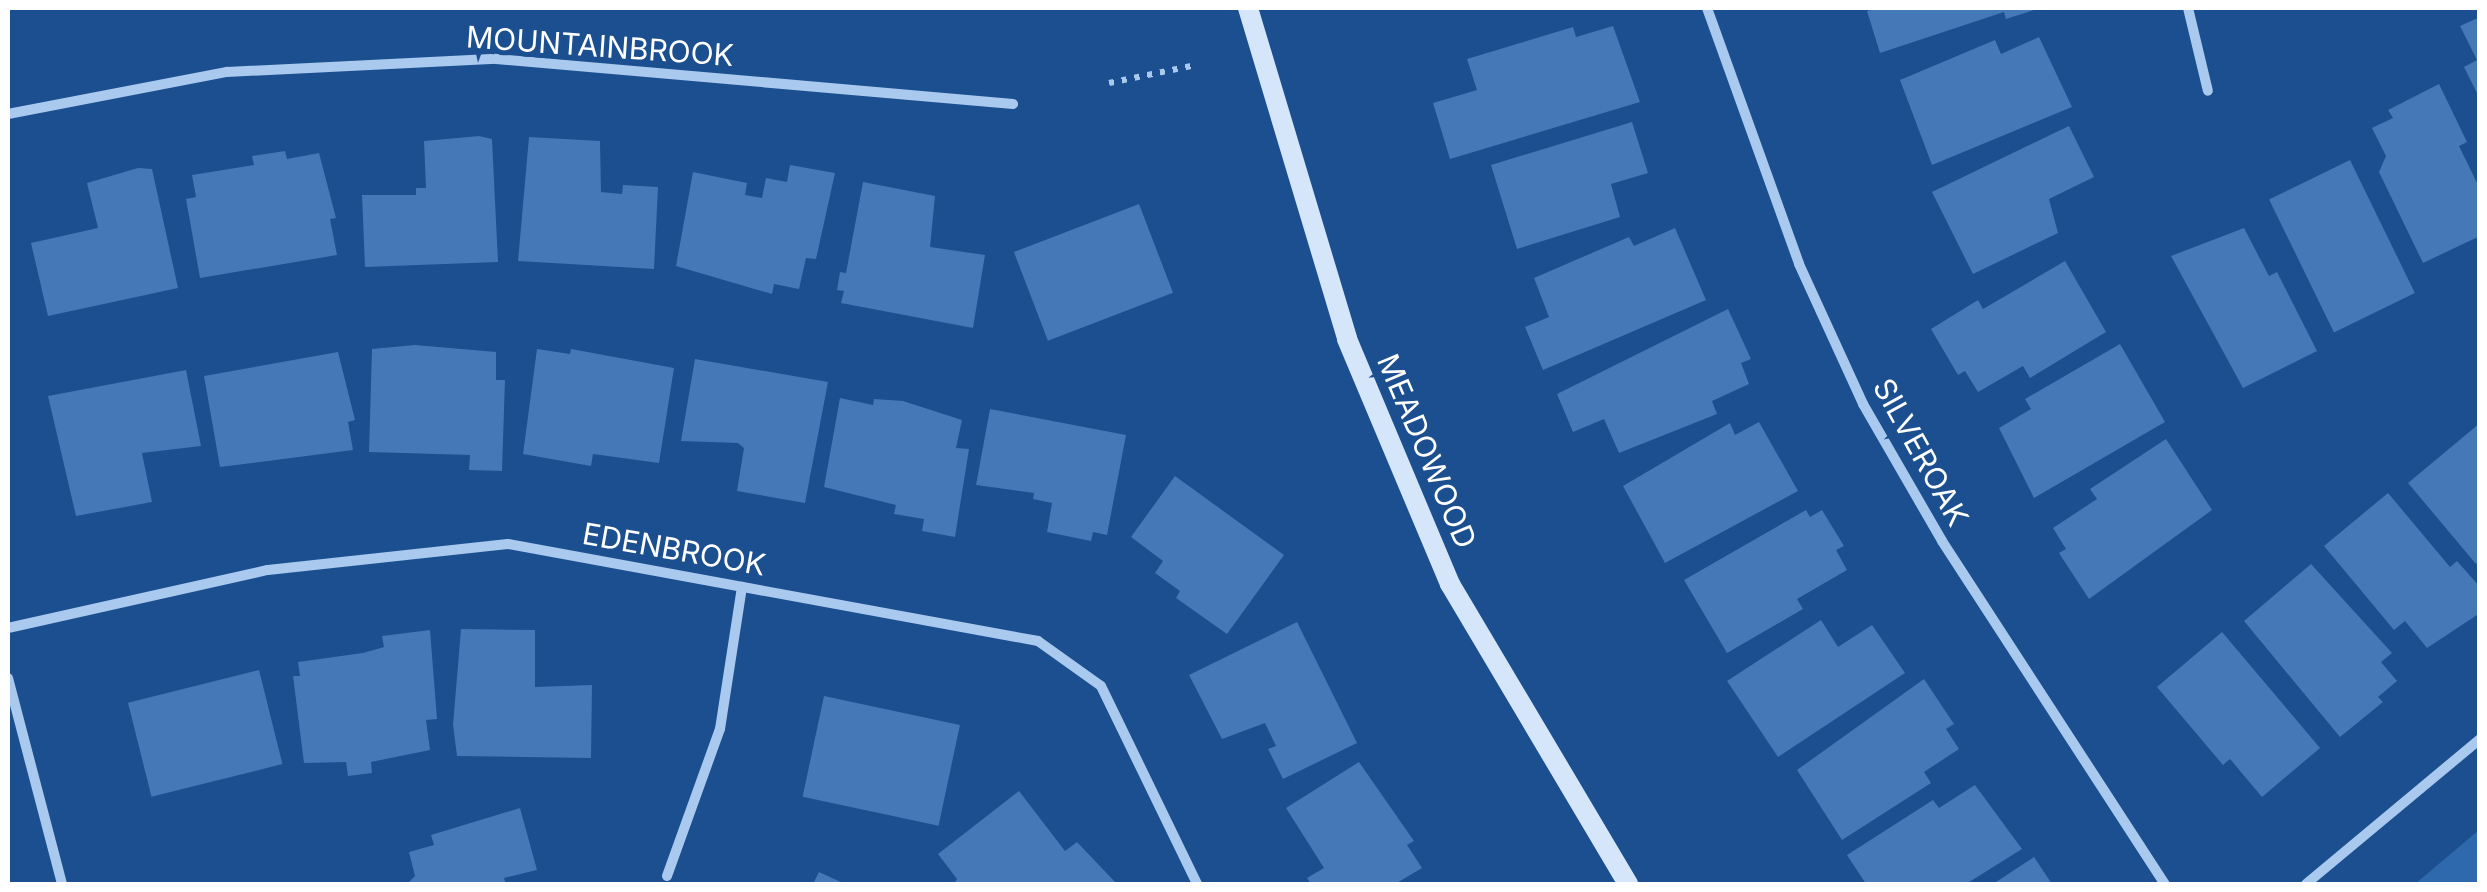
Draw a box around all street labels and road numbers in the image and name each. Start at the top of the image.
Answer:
street label: MOUNTAINBROOK [465,19,735,73]
street label: MEADOWOOD [1370,348,1484,554]
street label: SILVEROAK [1866,372,1976,532]
street label: EDENBROOK [580,515,768,583]

